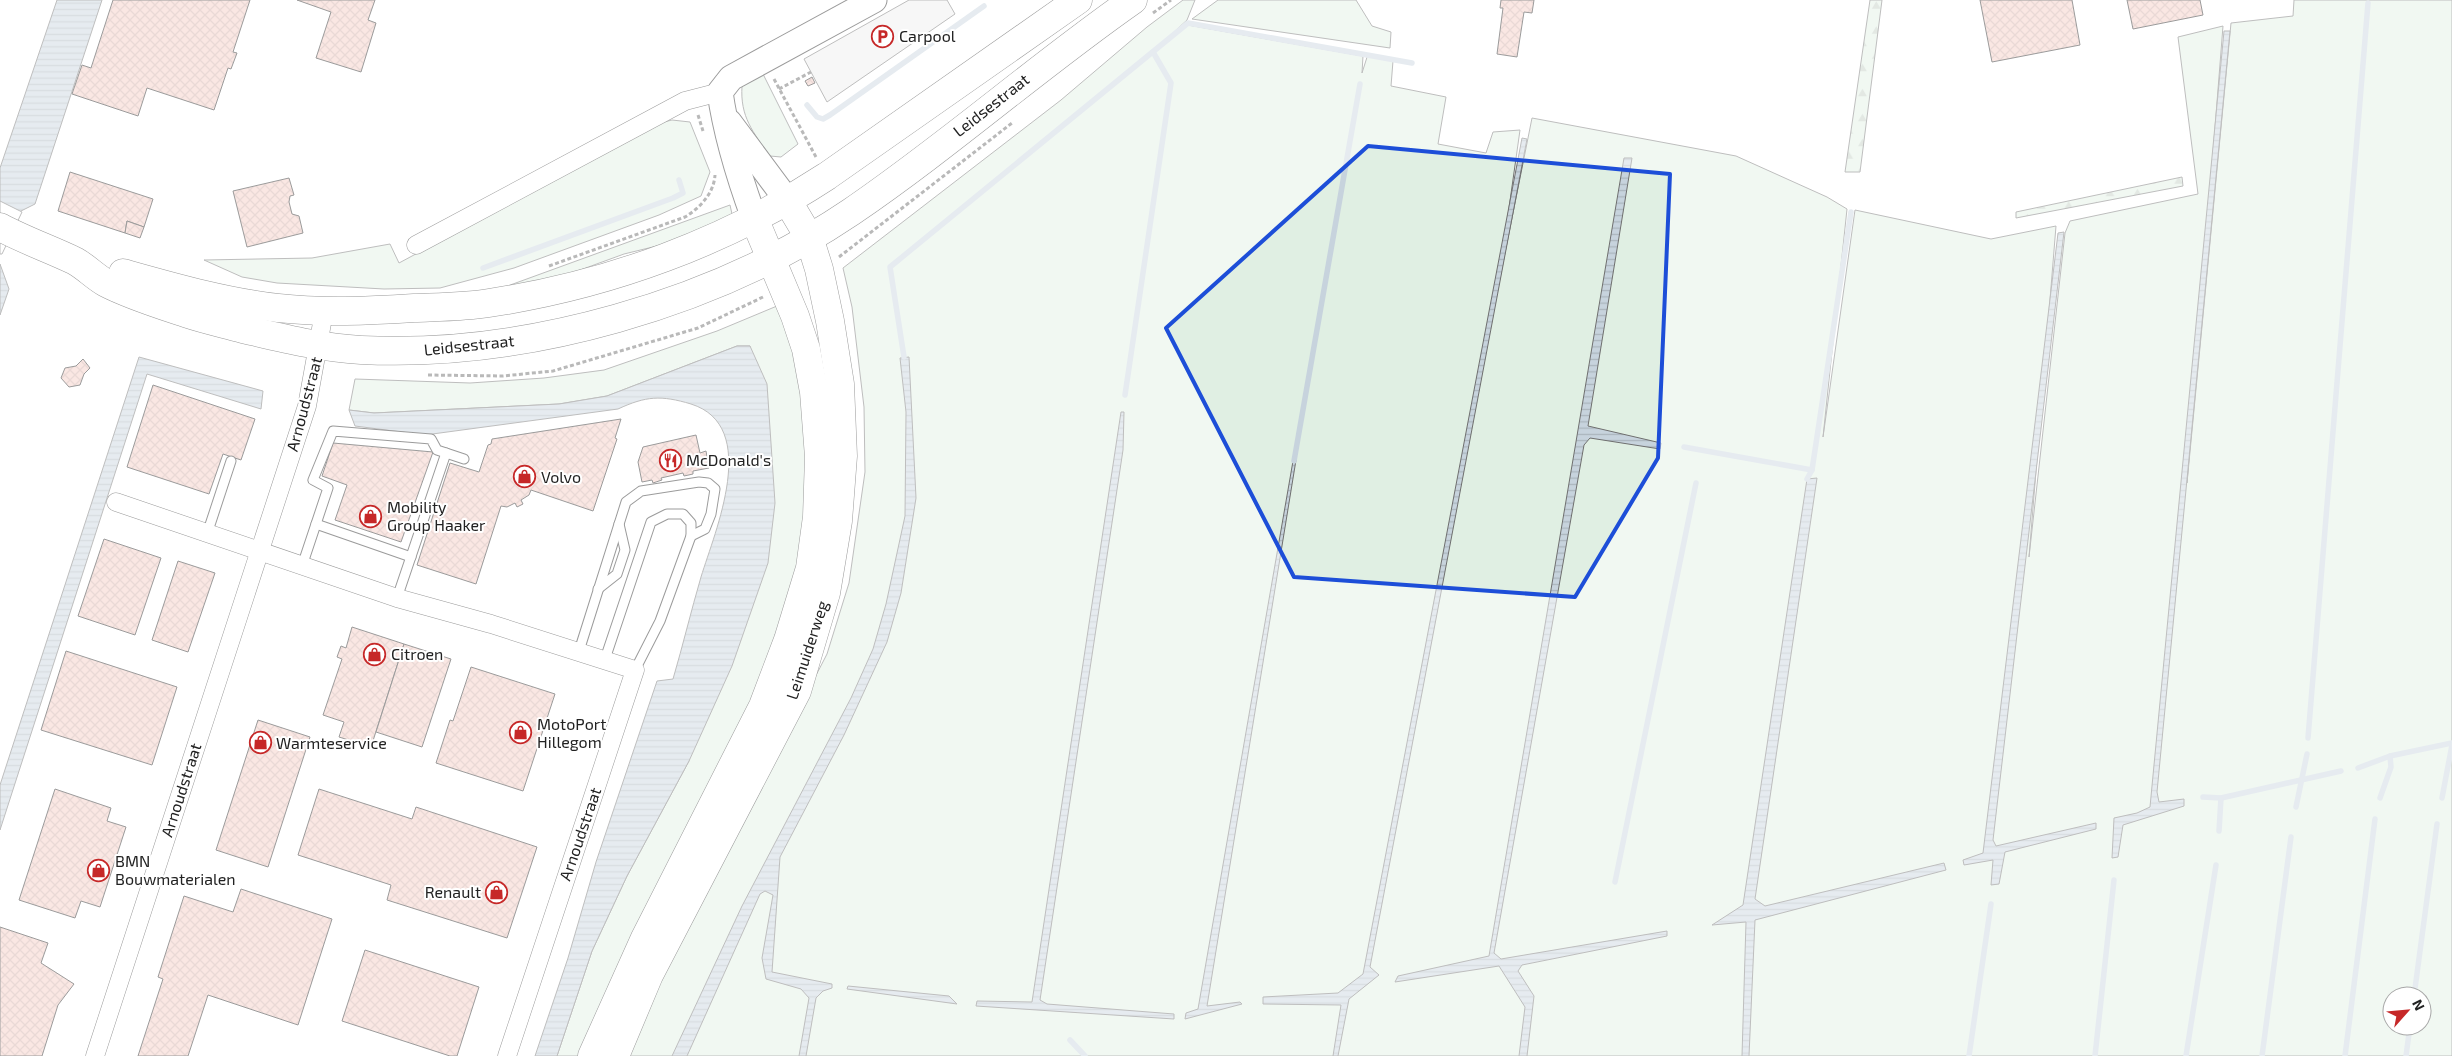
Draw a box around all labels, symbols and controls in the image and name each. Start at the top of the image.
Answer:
parking icon: Carpool [871,24,895,48]
place label: Carpool [899,26,956,45]
street label: Leidsestraat [949,69,1032,140]
street label: Leidsestraat [423,330,515,359]
street label: Arnoudstraat [282,354,325,453]
restaurant icon: McDonald's [658,448,682,472]
place label: McDonald's [686,450,771,469]
shop icon: Volvo [513,465,537,489]
place label: Volvo [541,467,581,486]
place label: Mobility Group Haaker [387,497,486,534]
shop icon: Mobility Group Haaker [359,504,383,528]
street label: Leimuiderweg [782,598,831,702]
shop icon: Citroen [363,642,387,666]
place label: Citroen [391,644,443,663]
place label: MotoPort Hillegom [537,714,606,751]
shop icon: MotoPort Hillegom [509,721,533,745]
shop icon: Warmteservice [248,731,272,755]
place label: Warmteservice [276,733,387,752]
street label: Arnoudstraat [156,741,205,839]
street label: Arnoudstraat [555,785,604,883]
place label: BMN Bouwmaterialen [115,851,236,888]
shop icon: BMN Bouwmaterialen [87,858,111,882]
shop icon: Renault [485,880,509,904]
place label: Renault [425,882,481,901]
north arrow [2382,986,2432,1036]
text: N [2409,997,2429,1013]

